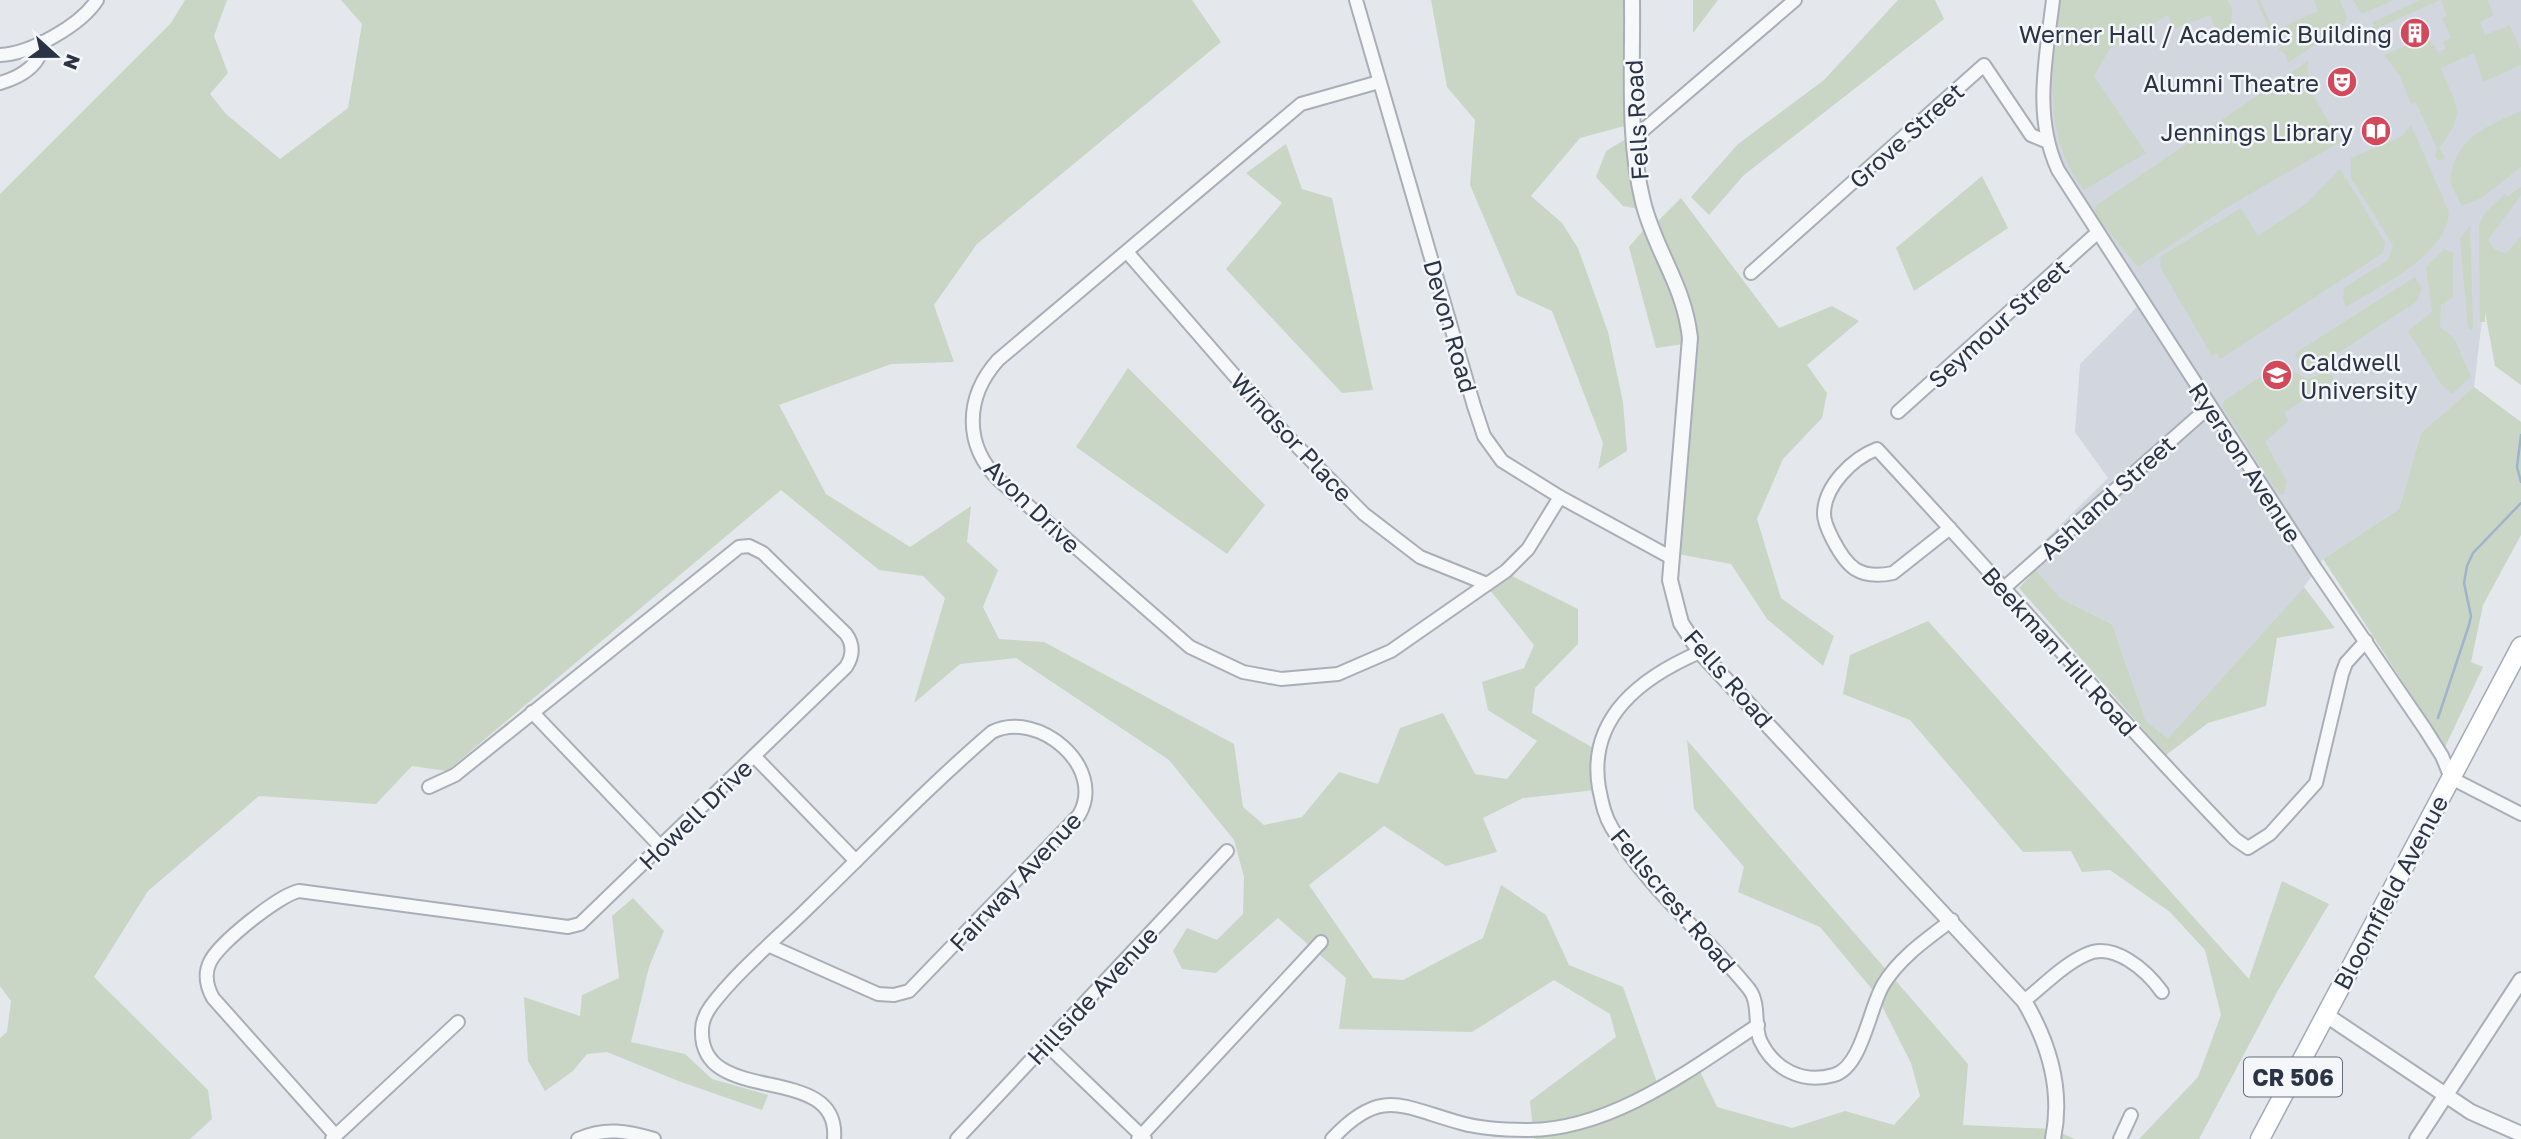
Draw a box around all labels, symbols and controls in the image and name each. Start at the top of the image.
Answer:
building icon: Werner Hall / Academic Building [2398,16,2432,50]
place label: Werner Hall / Academic Building [2019,19,2392,48]
north arrow [21,21,91,91]
text: N [59,51,86,73]
street label: Fells Road [1618,59,1654,181]
theatre icon: Alumni Theatre [2325,65,2359,99]
place label: Alumni Theatre [2143,68,2319,97]
street label: Grove Street [1843,76,1969,194]
library icon: Jennings Library [2359,114,2393,148]
place label: Jennings Library [2160,117,2353,146]
street label: Seymour Street [1922,252,2074,394]
street label: Devon Road [1418,256,1484,396]
place label: Caldwell University [2300,347,2418,404]
school or university icon: Caldwell University [2260,358,2294,392]
street label: Windsor Place [1225,367,1359,507]
street label: Ryerson Avenue [2183,376,2309,548]
street label: Ashland Street [2034,429,2180,565]
street label: Avon Drive [979,453,1087,559]
street label: Beekman Hill Road [1976,560,2144,742]
street label: Fells Road [1678,623,1780,733]
street label: Howell Drive [632,753,758,875]
street label: Bloomfield Avenue [2327,790,2453,994]
street label: Fairway Avenue [943,805,1087,957]
street label: Fellscrest Road [1605,822,1743,978]
street label: Hillside Avenue [1020,920,1164,1070]
road number: CR 506 [2244,1058,2342,1096]

